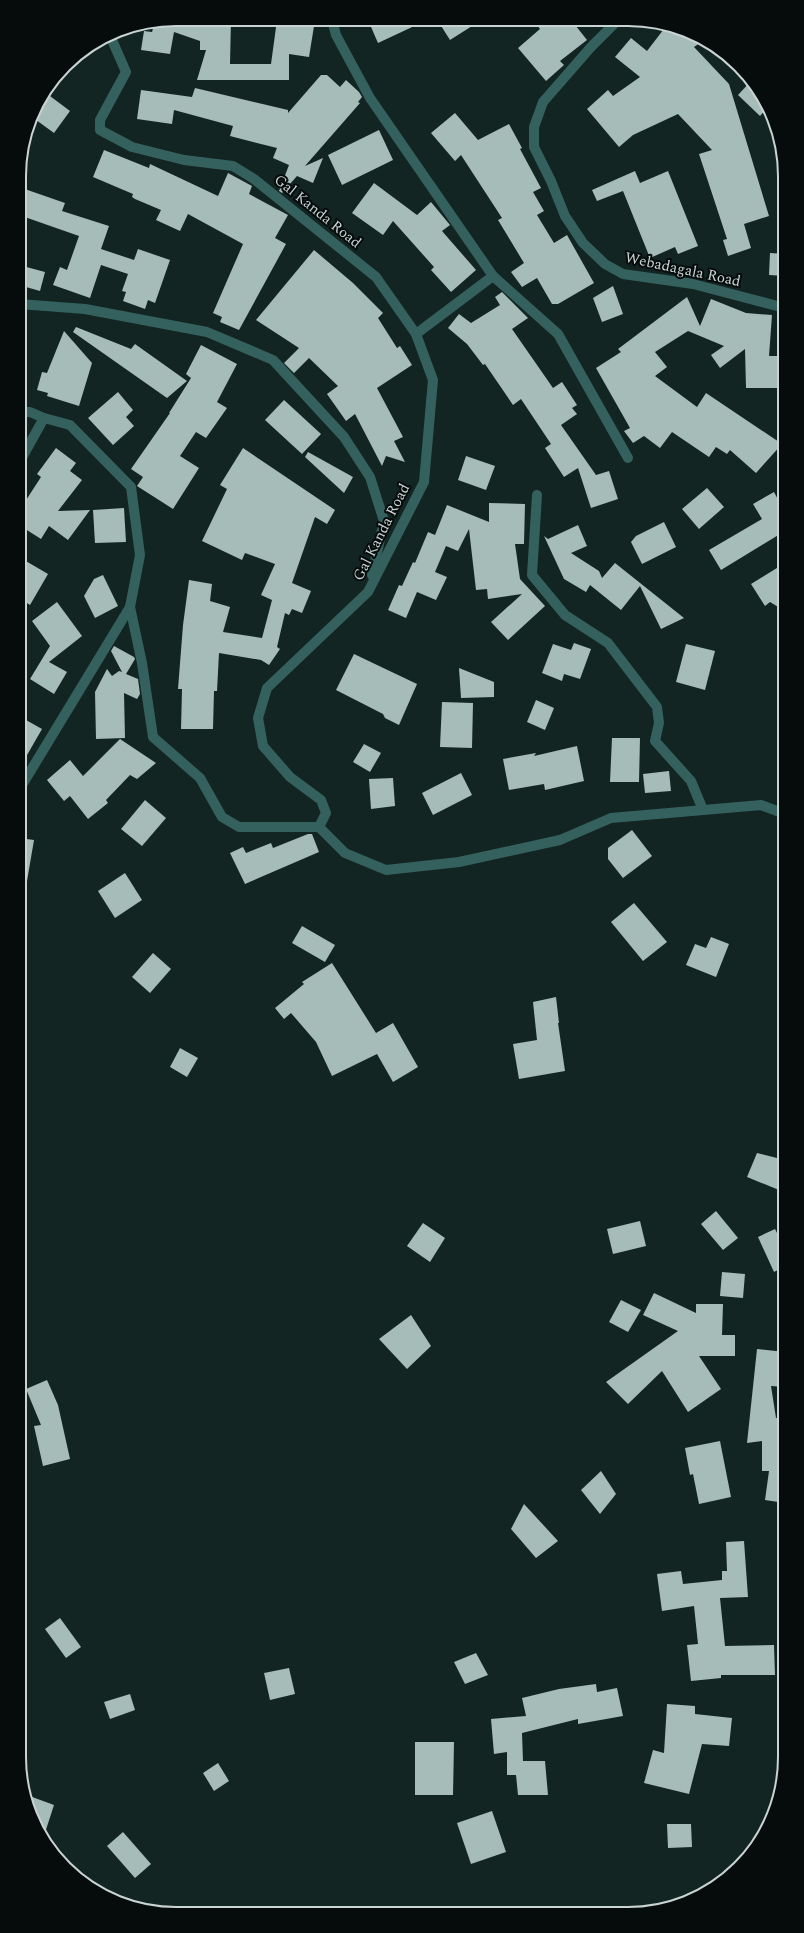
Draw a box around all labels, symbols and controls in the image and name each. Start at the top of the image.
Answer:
street label: Gal Kanda Road [269,169,366,254]
street label: Webadagala Road [623,246,743,293]
street label: Gal Kanda Road [347,479,416,585]

